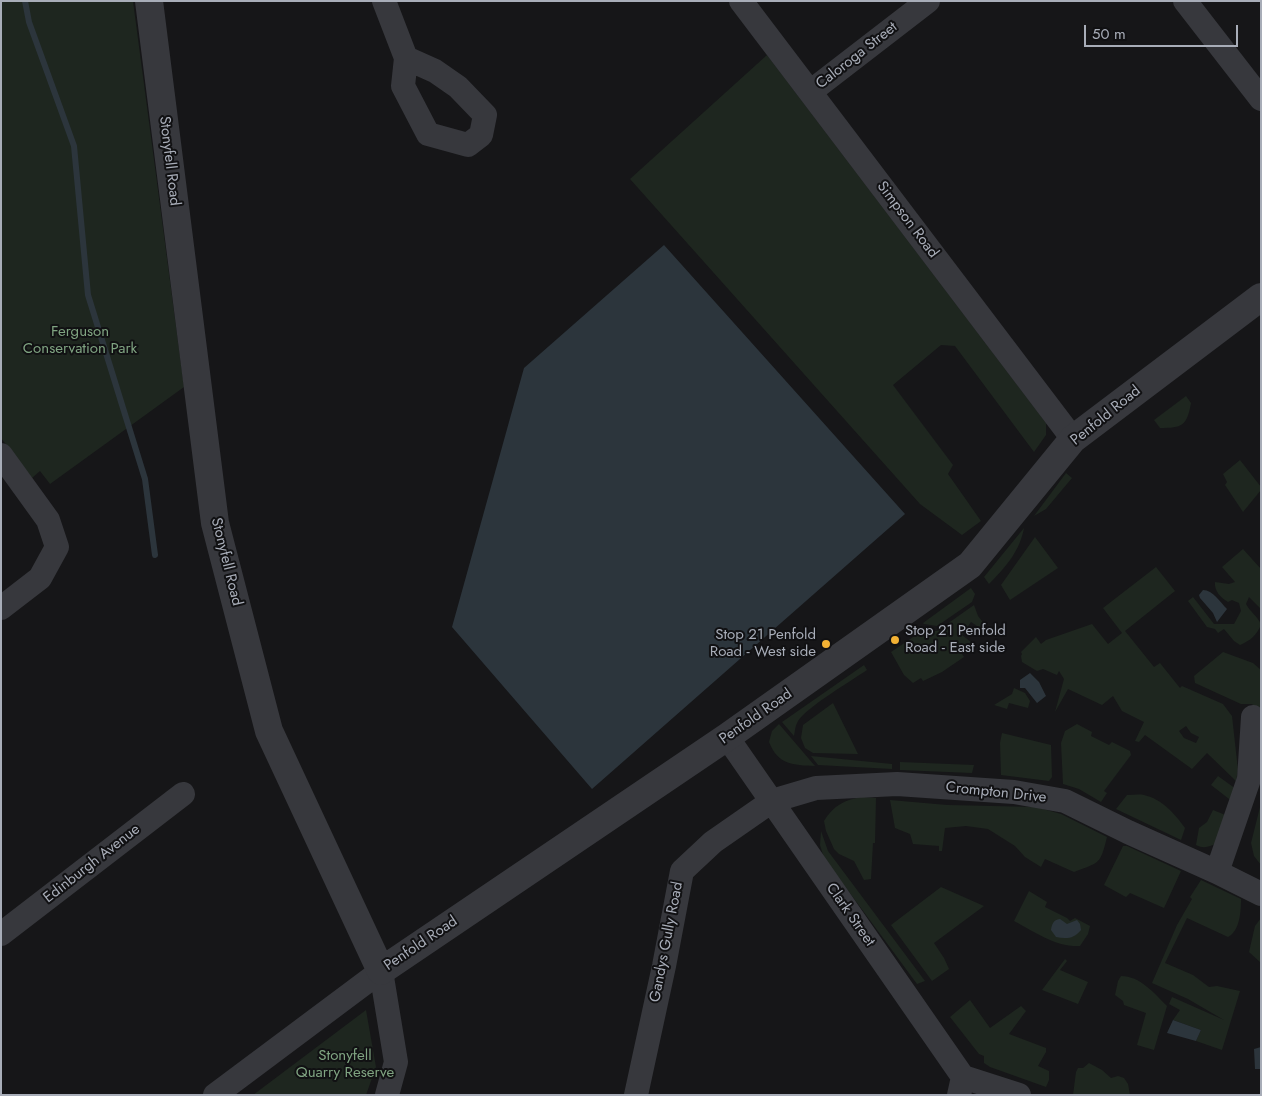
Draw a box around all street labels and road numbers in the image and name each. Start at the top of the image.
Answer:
street label: Caloroga Street [813,19,901,93]
street label: Stonyfell Road [155,115,183,207]
street label: Simpson Road [872,178,942,262]
street label: Penfold Road [1067,382,1145,450]
street label: Stonyfell Road [206,516,246,608]
street label: Penfold Road [716,685,796,749]
street label: Crompton Drive [945,779,1047,807]
street label: Edinburgh Avenue [40,821,144,907]
street label: Gandys Gully Road [647,880,687,1004]
street label: Clark Street [822,880,878,950]
street label: Penfold Road [381,913,461,975]

